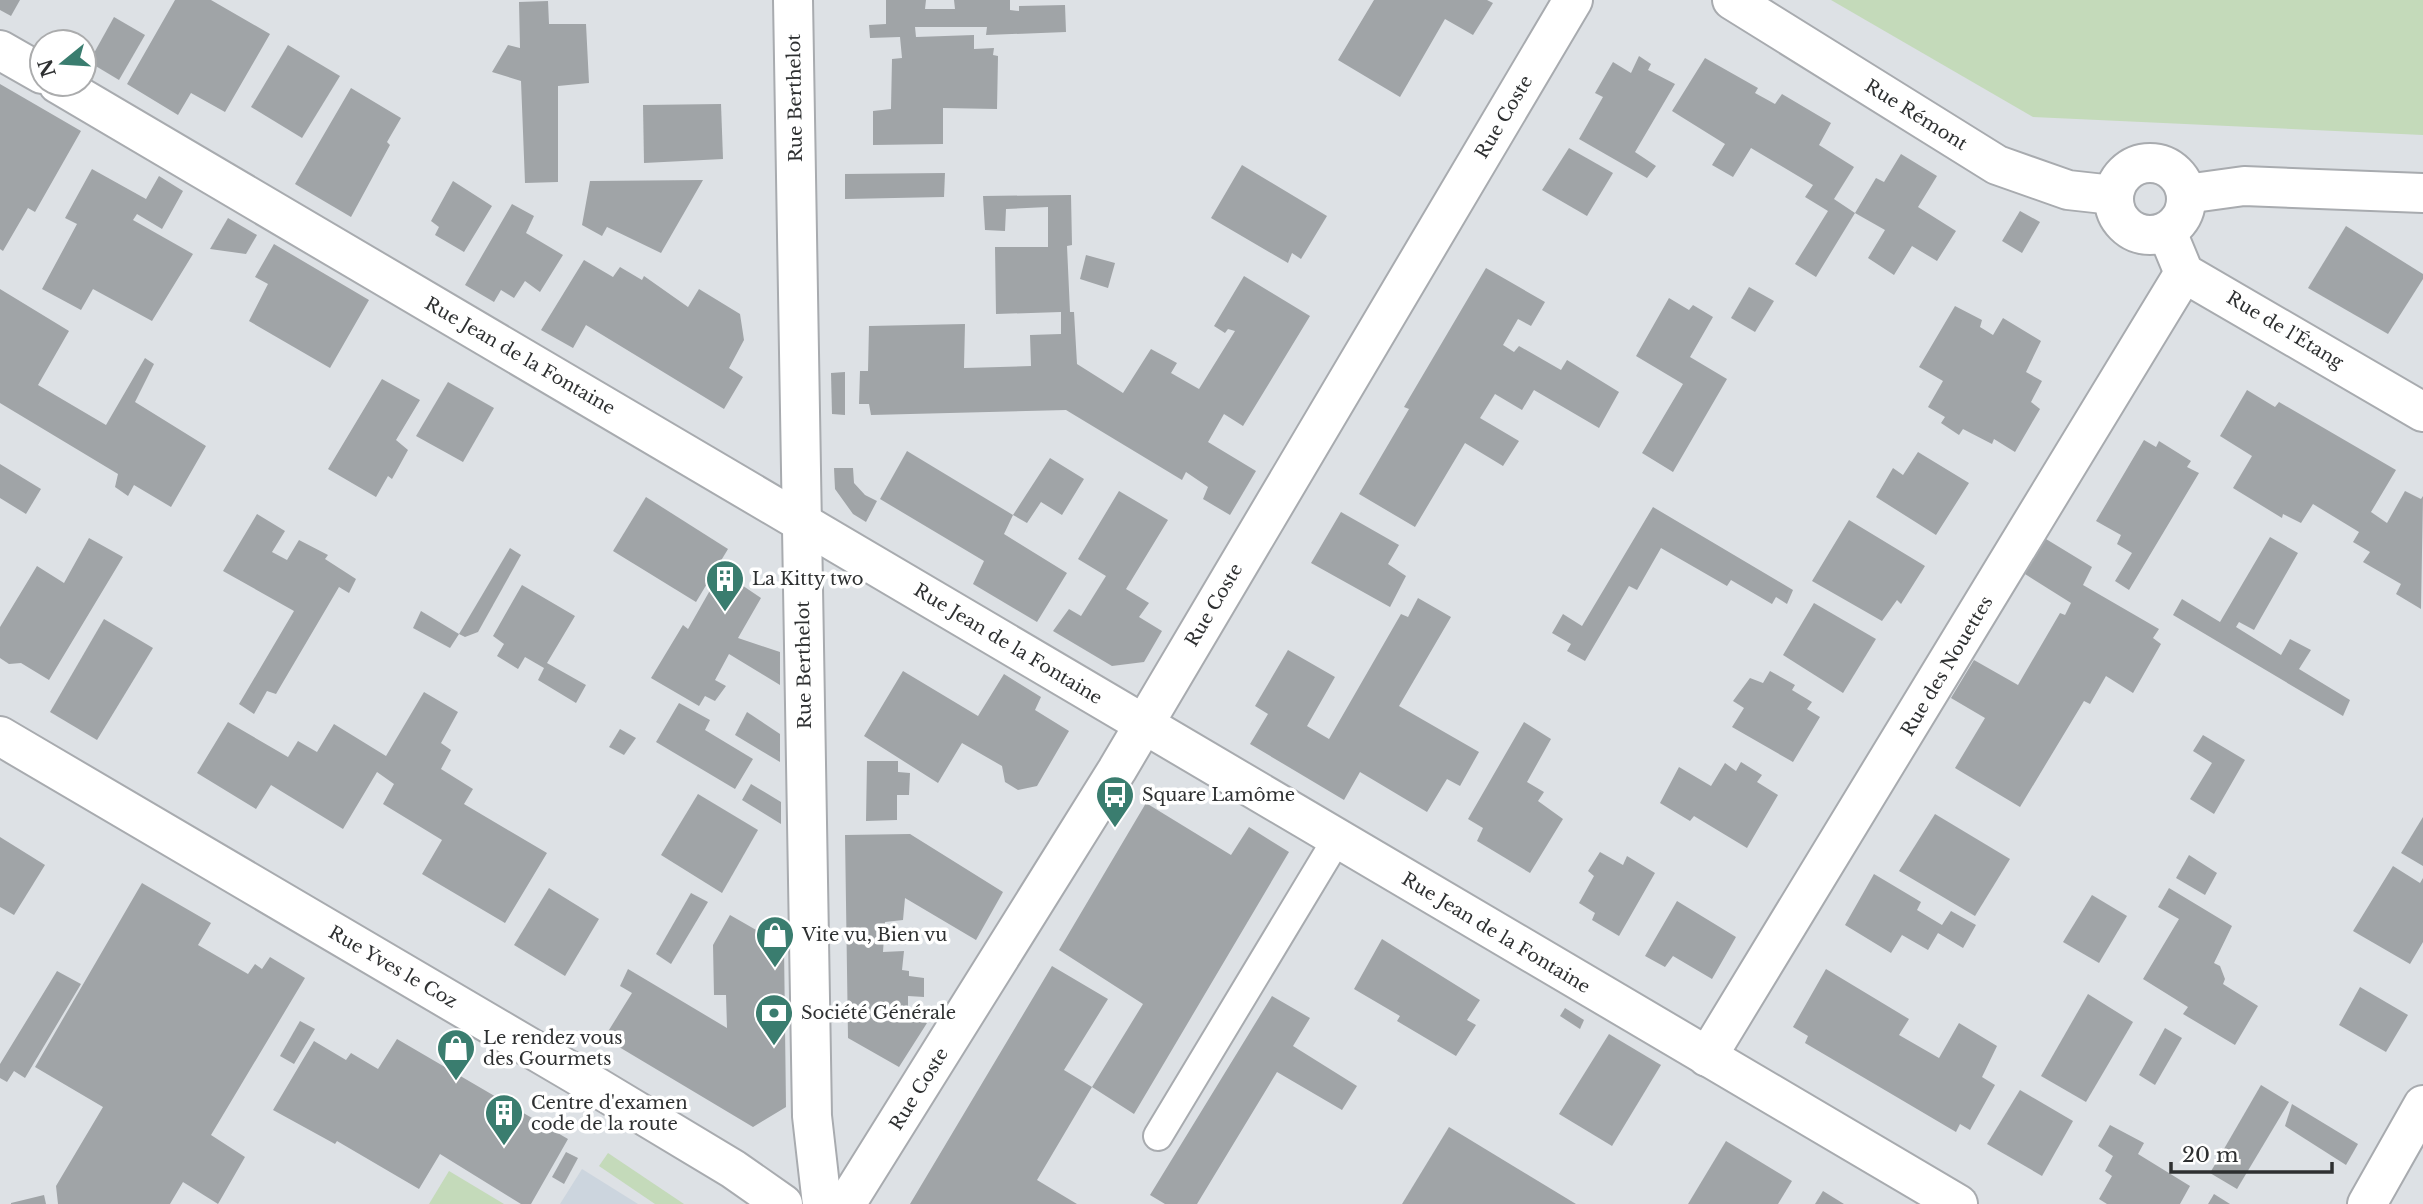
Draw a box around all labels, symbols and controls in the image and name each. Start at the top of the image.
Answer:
north arrow [28,28,98,98]
street label: Rue Berthelot [783,33,807,162]
text: N [34,56,61,80]
street label: Rue Coste [1471,71,1537,163]
street label: Rue Rémont [1861,75,1971,155]
street label: Rue de l'Étang [2223,286,2348,374]
street label: Rue Jean de la Fontaine [421,293,619,419]
building icon: La Kitty two [704,558,746,613]
street label: Rue Coste [1181,559,1247,651]
place label: La Kitty two [752,568,864,590]
street label: Rue Jean de la Fontaine [910,579,1106,709]
street label: Rue des Nouettes [1897,592,1997,740]
street label: Rue Berthelot [792,600,816,729]
bus stop icon: Square Lamôme [1094,774,1136,829]
place label: Square Lamôme [1142,784,1295,806]
street label: Rue Jean de la Fontaine [1398,868,1594,998]
shop icon: Vite vu, Bien vu [754,914,796,969]
street label: Rue Yves le Coz [325,921,461,1013]
place label: Vite vu, Bien vu [801,924,947,946]
bank icon: Société Générale [753,992,795,1047]
place label: Société Générale [801,1002,956,1024]
shop icon: Le rendez vous des Gourmets [435,1027,477,1082]
place label: Le rendez vous des Gourmets [483,1027,622,1070]
street label: Rue Coste [885,1044,953,1134]
building icon: Centre d'examen code de la route [483,1092,525,1147]
place label: Centre d'examen code de la route [531,1092,688,1135]
scale bar [2171,1130,2332,1174]
text: 20 m [2182,1142,2239,1168]

